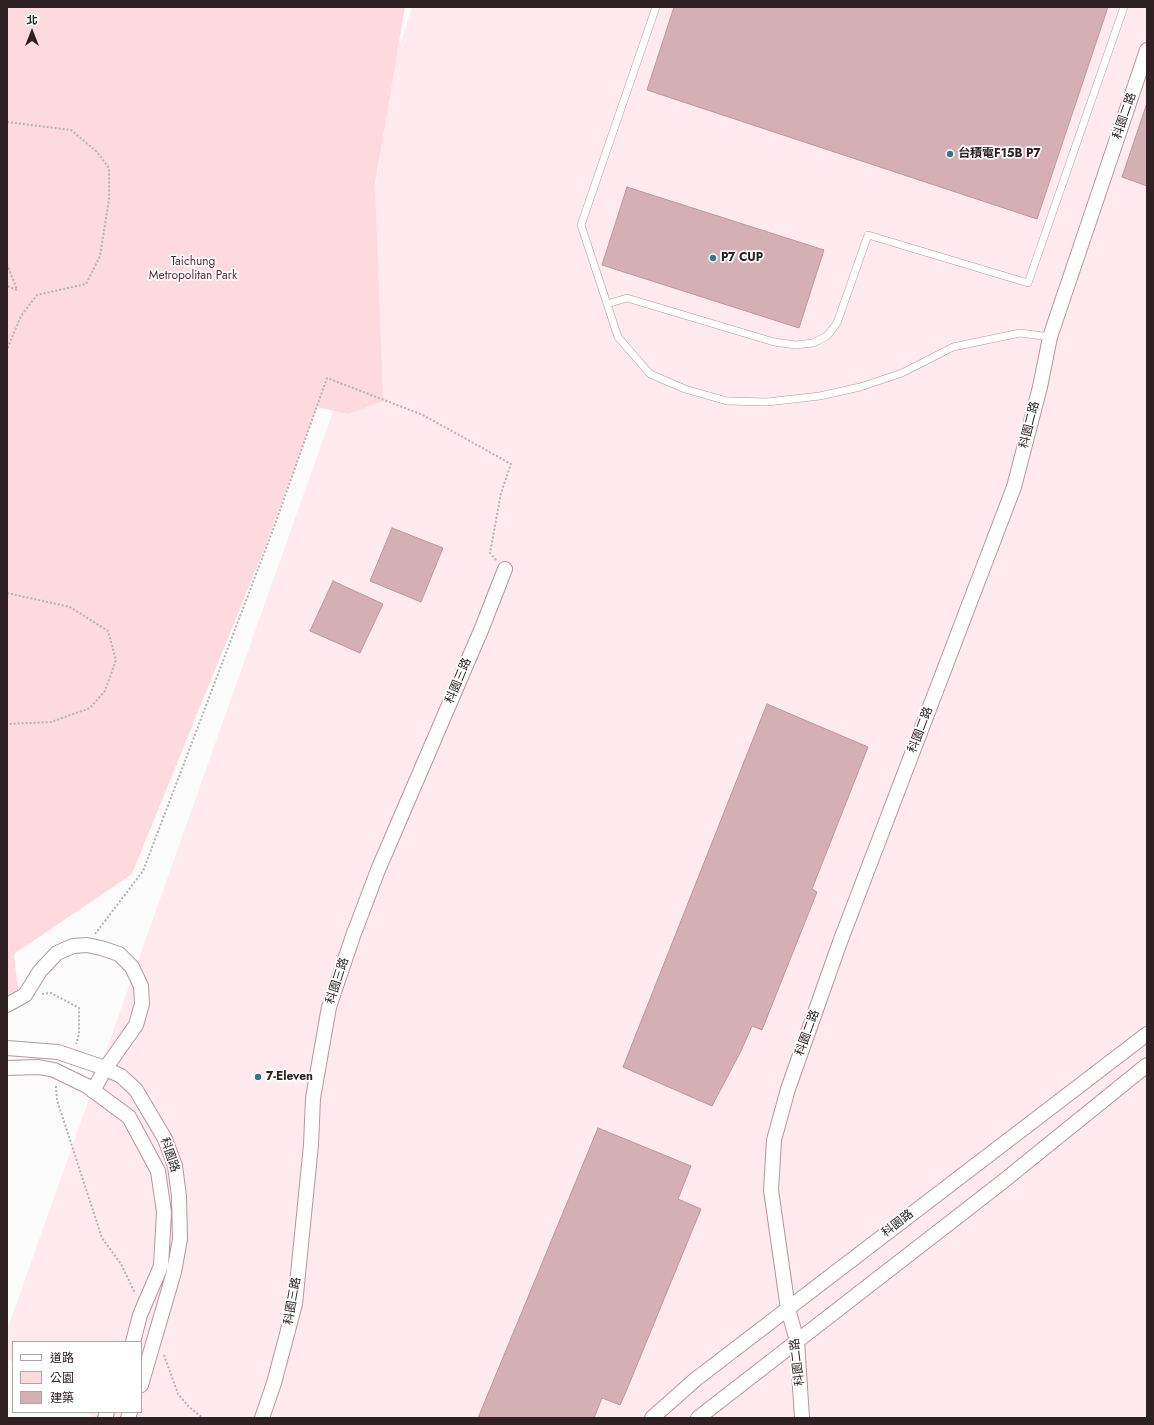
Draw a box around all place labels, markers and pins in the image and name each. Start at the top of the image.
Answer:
place label: 台積電F15B P7 [958,147,1040,161]
marker: 台積電F15B P7 [945,149,955,159]
place label: P7 CUP [721,251,763,265]
marker: P7 CUP [708,253,718,263]
place label: 7-Eleven [266,1070,313,1084]
marker: 7-Eleven [253,1072,263,1082]

